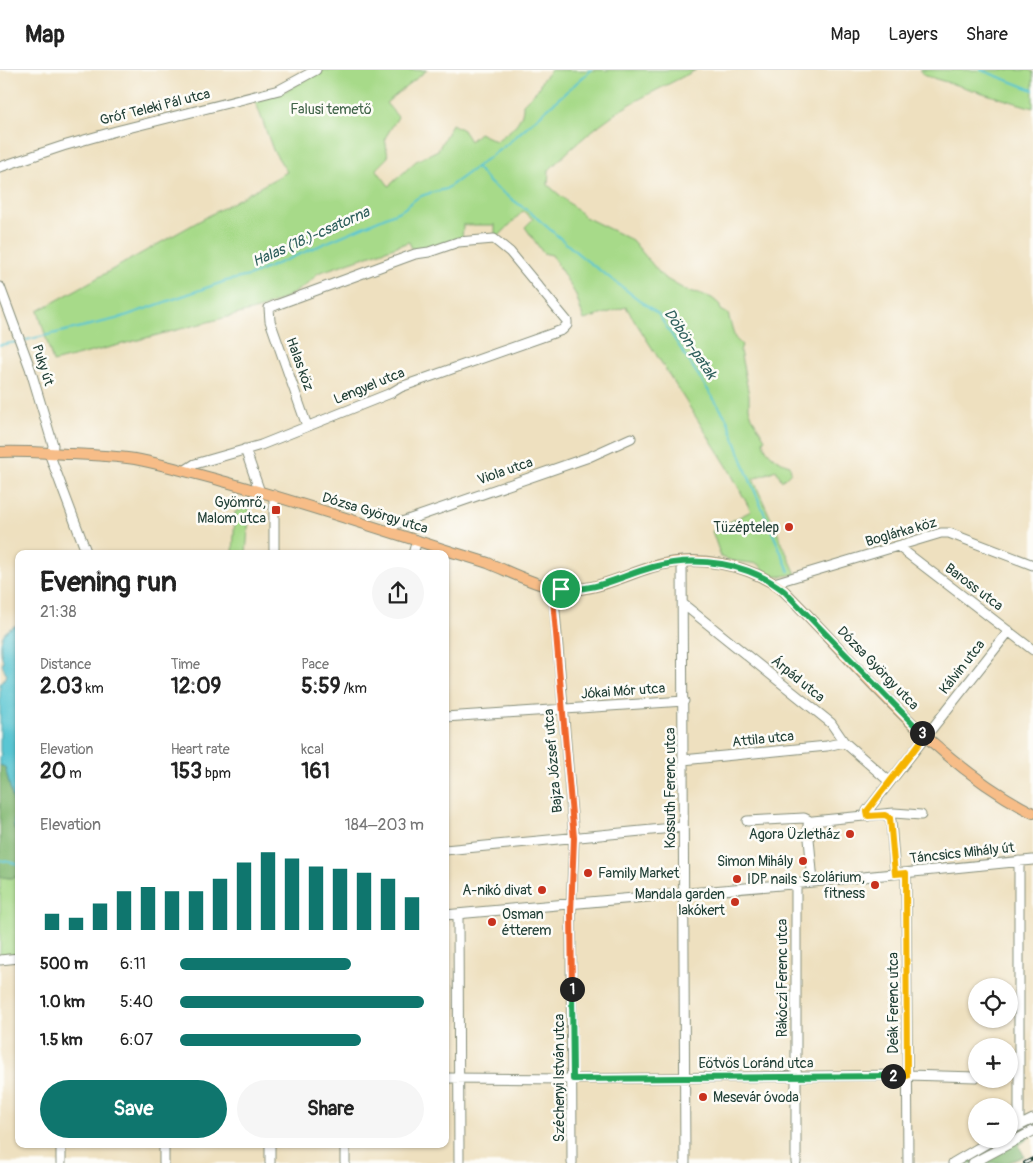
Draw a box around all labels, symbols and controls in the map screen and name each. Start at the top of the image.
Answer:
text: Map [25,20,65,49]
text: Map [831,23,860,46]
text: Layers [888,23,938,46]
text: Share [966,23,1008,46]
street label: Gróf Teleki Pál utca [98,85,212,129]
park label: Falusi temető [290,101,372,118]
water label: Halas (18.)-csatorna [250,202,373,271]
water label: Döbön-patak [659,305,721,384]
street label: Halas köz [283,335,317,393]
street label: Puky út [28,342,58,388]
street label: Lengyel utca [331,364,407,408]
street label: Viola utca [475,454,535,488]
street label: Dózsa György utca [320,489,430,537]
place label: Gyömrő, Malom utca [197,494,266,527]
marker: Gyömrő, Malom utca [270,504,282,516]
street label: Boglárka köz [863,514,939,550]
place label: Tüzéptelep [713,519,779,536]
marker: Tüzéptelep [783,521,795,533]
street label: Baross utca [942,560,1006,614]
text: Evening run [40,565,177,600]
button: share [372,567,424,619]
pin [540,568,582,610]
icon: arrive [547,575,575,603]
text: 21:38 [40,602,76,622]
street label: Dózsa György utca [834,623,922,713]
street label: Kálvin utca [936,636,988,698]
street label: Árpád utca [768,652,829,706]
text: Distance [40,656,91,673]
text: Time [171,656,200,673]
text: Pace [301,656,329,673]
text: 2.03 [40,673,82,700]
text: 12:09 [171,673,221,700]
text: 5:59 [301,673,341,700]
text: km [82,680,104,697]
text: /km [341,680,367,697]
street label: Jókai Mór utca [580,680,666,702]
street label: Bajza József utca [540,708,566,814]
pin: 3 [910,720,934,746]
text: 3 [919,725,926,742]
street label: Kossuth Ferenc utca [662,727,679,849]
street label: Attila utca [731,727,795,751]
text: Elevation [40,741,93,758]
text: Heart rate [171,741,230,758]
text: kcal [301,741,324,758]
text: 20 [40,758,66,785]
text: 153 [171,758,202,785]
text: 161 [301,758,330,785]
text: m [66,765,82,782]
text: bpm [202,765,231,782]
text: Elevation [40,815,101,835]
text: 184–203 m [344,815,424,835]
place label: Agora Üzletház [749,826,840,843]
marker: Agora Üzletház [844,828,856,840]
street label: Táncsics Mihály út [909,839,1016,867]
place label: Simon Mihály [717,853,793,870]
marker: Simon Mihály [797,855,809,867]
place label: Family Market [598,865,680,882]
marker: Family Market [582,867,594,879]
place label: Szolárium, fitness [802,869,866,902]
place label: IDP nails [747,871,798,888]
marker: IDP nails [731,873,743,885]
marker: Szolárium, fitness [869,879,881,891]
place label: A-nikó divat [462,882,532,899]
marker: A-nikó divat [536,884,548,896]
place label: Mandala garden lakókert [635,886,725,919]
marker: Mandala garden lakókert [729,896,741,908]
place label: Osman étterem [502,906,552,939]
marker: Osman étterem [486,916,498,928]
street label: Rákóczi Ferenc utca [774,919,791,1037]
street label: Deák Ferenc utca [885,952,902,1054]
text: 500 m [40,954,88,974]
text: 6:11 [120,954,146,974]
pin: 1 [560,976,584,1002]
map controls [968,978,1018,1148]
button: locate [968,978,1018,1028]
text: 1 [570,981,575,998]
text: 1.0 km [40,992,85,1012]
text: 5:40 [120,992,153,1012]
street label: Széchenyi István utca [551,1014,568,1142]
text: 1.5 km [40,1030,83,1050]
text: 6:07 [120,1030,153,1050]
button: + [968,1038,1018,1088]
street label: Eötvös Loránd utca [699,1055,813,1072]
pin: 2 [880,1064,906,1088]
text: 2 [890,1068,897,1085]
button: Save [40,1080,227,1138]
button: Share [237,1080,424,1138]
place label: Mesevár óvoda [713,1089,799,1106]
marker: Mesevár óvoda [697,1091,709,1103]
button: − [968,1098,1018,1148]

